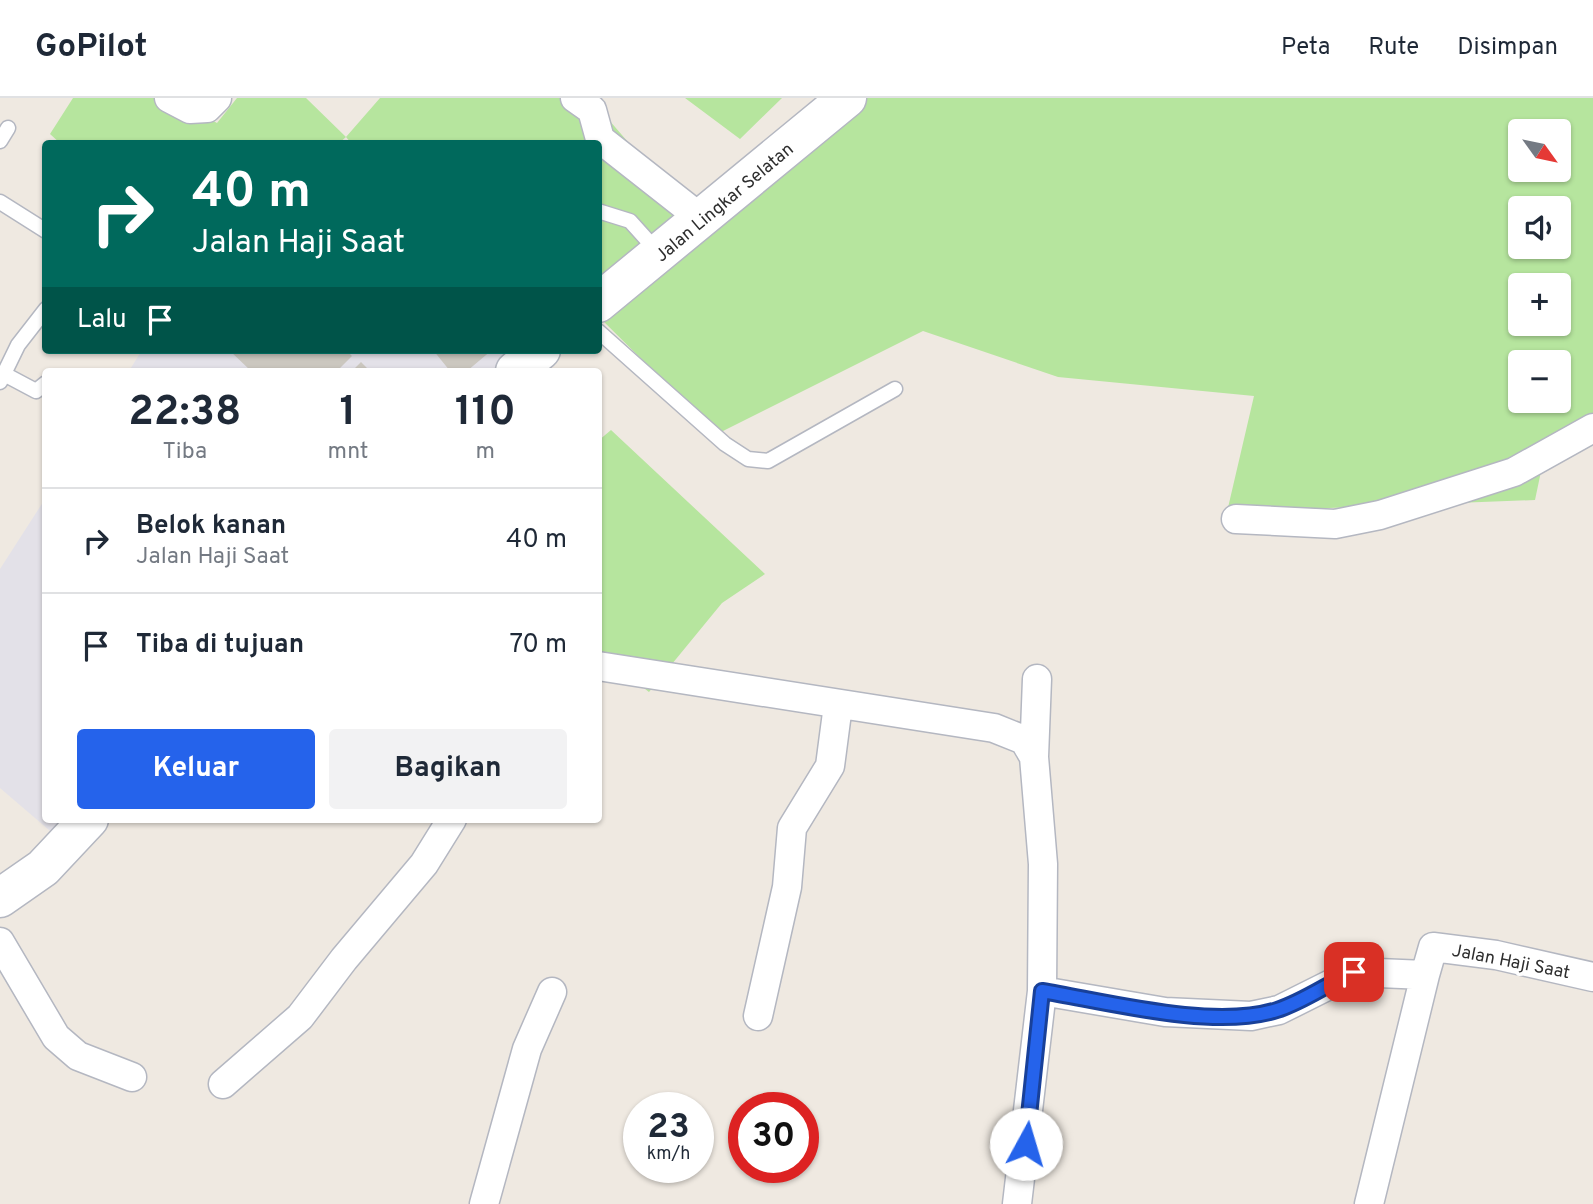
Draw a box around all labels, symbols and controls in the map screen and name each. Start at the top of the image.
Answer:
text: GoPilot [35,27,148,69]
text: Peta [1281,33,1330,63]
text: Rute [1368,33,1419,63]
text: Disimpan [1457,33,1558,63]
north arrow [1508,119,1572,182]
map controls [1508,119,1571,413]
street label: Jalan Lingkar Selatan [651,138,799,268]
text: 40 m [192,163,311,225]
icon: right [77,168,168,259]
button: sound [1508,196,1571,259]
text: Jalan Haji Saat [192,224,405,264]
button: + [1508,273,1571,336]
icon: arrive [141,301,179,339]
text: Lalu [77,304,127,337]
button: − [1508,350,1571,413]
text: 22:38 [128,387,241,440]
text: 1 [340,387,356,440]
text: 110 [455,387,516,440]
text: Tiba [162,438,207,467]
text: mnt [327,438,369,467]
text: m [475,438,495,467]
text: Belok kanan [136,510,286,543]
icon: right [77,522,115,560]
text: 40 m [506,524,567,557]
text: Jalan Haji Saat [136,543,289,572]
icon: arrive [77,627,115,665]
text: Tiba di tujuan [136,629,304,662]
text: 70 m [509,629,567,662]
button: Keluar [77,729,315,809]
button: Bagikan [329,729,567,809]
street label: Jalan Haji Saat [1450,940,1572,985]
pin [1324,942,1384,1002]
icon: arrive [1335,953,1373,991]
speed limit sign: 30 [728,1092,819,1183]
text: 23 [647,1106,690,1150]
position arrow [989,1107,1063,1181]
text: km/h [647,1143,690,1166]

